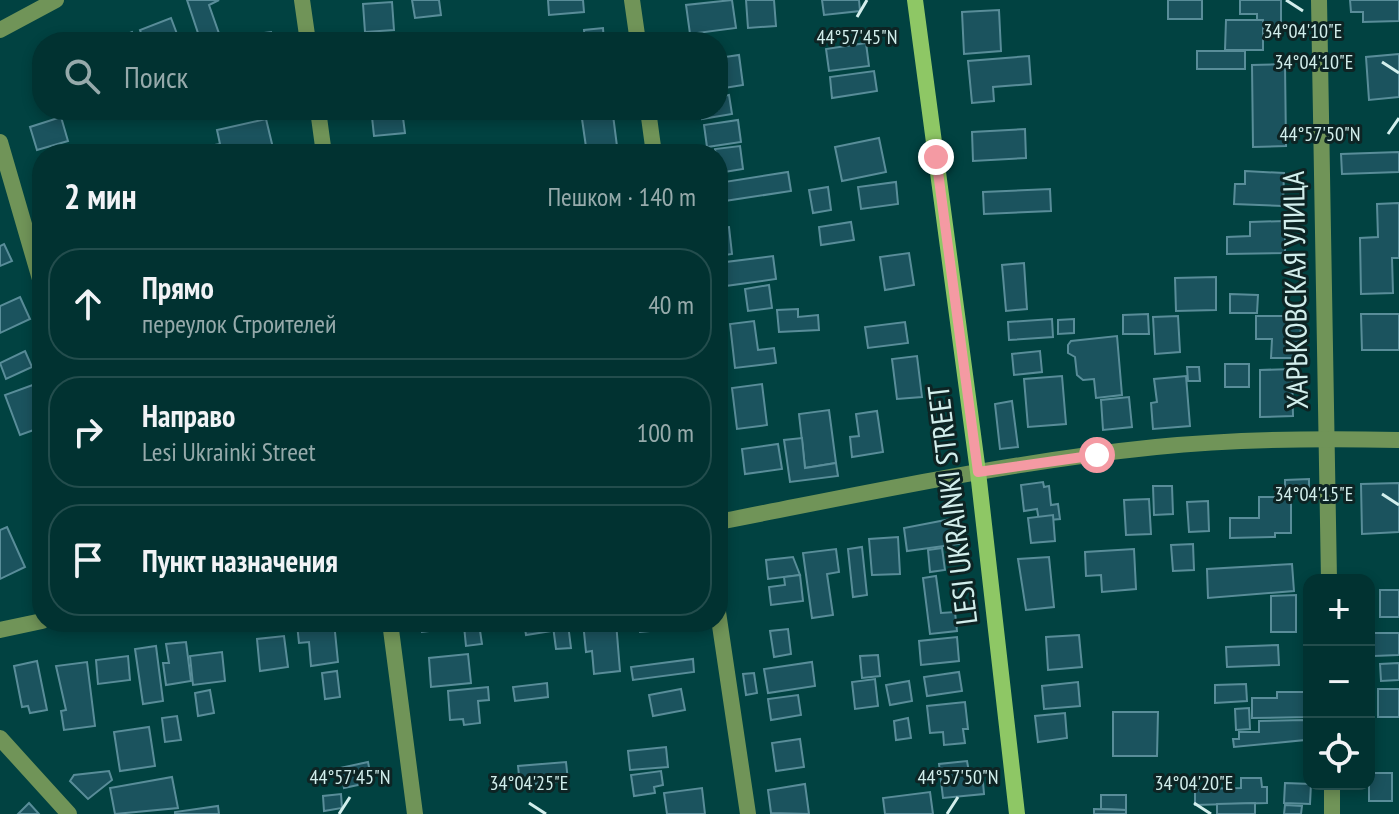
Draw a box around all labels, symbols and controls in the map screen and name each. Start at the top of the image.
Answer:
text: 34°04'10"E [1264,18,1342,44]
text: 44°57'45"N [817,24,897,50]
search box [32,32,728,120]
text: 34°04'10"E [1275,49,1353,75]
icon: search [60,54,104,98]
text: Поиск [124,57,188,96]
text: 44°57'50"N [1280,121,1360,147]
route end [918,139,954,175]
street label: ХАРЬКОВСКАЯ УЛИЦА [1273,170,1316,409]
text: 2 мин [64,174,137,218]
text: Пешком · 140 m [547,180,696,213]
text: Прямо [142,268,214,307]
icon: ahead [66,282,110,326]
text: 40 m [648,288,694,321]
text: переулок Строителей [142,307,336,340]
street label: LESI UKRAINKI STREET [917,383,986,627]
text: Направо [142,396,235,435]
icon: right [66,410,110,454]
text: 100 m [636,416,694,449]
text: Lesi Ukrainki Street [142,435,316,468]
route start [1079,437,1115,473]
text: 34°04'15"E [1275,481,1353,507]
icon: arrive [66,538,110,582]
text: Пункт назначения [142,541,338,580]
map controls [1303,574,1375,790]
button: + [1303,574,1375,646]
button: − [1303,646,1375,718]
button: locate [1303,718,1375,790]
text: 44°57'45"N [310,764,390,790]
text: 44°57'50"N [918,764,998,790]
text: 34°04'25"E [490,770,568,796]
text: 34°04'20"E [1155,770,1233,796]

